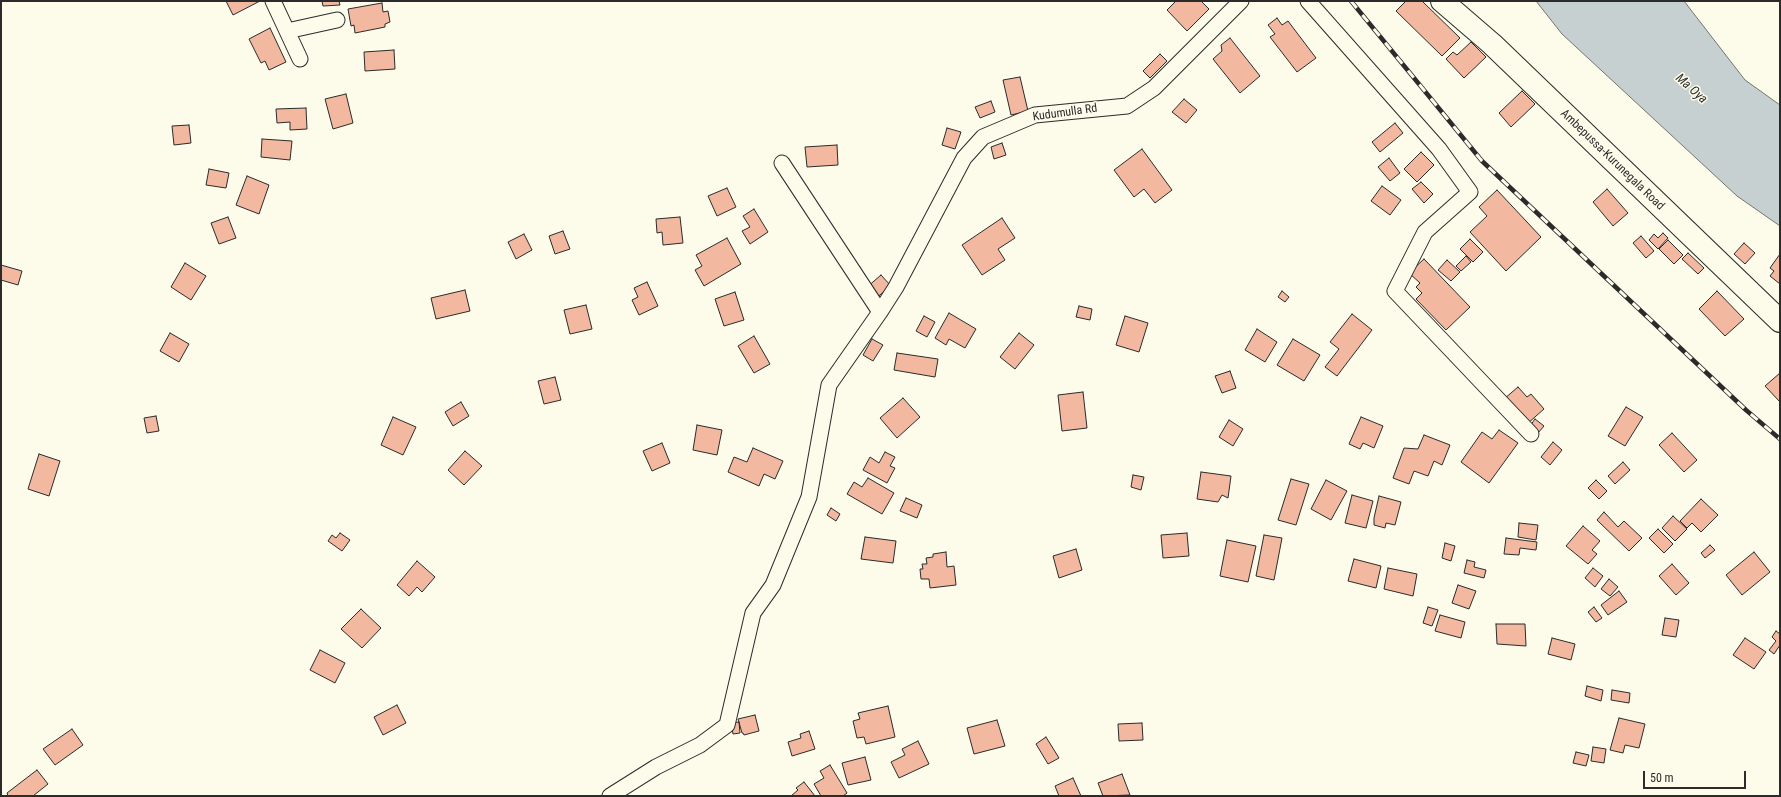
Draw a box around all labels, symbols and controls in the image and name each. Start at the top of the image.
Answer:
water label: Ma Oya [1672,71,1710,107]
street label: Kudumulla Rd [1032,101,1098,125]
street label: Ambepussa-Kurunegala Road [1557,107,1667,213]
scale bar [1645,763,1748,789]
text: 50 m [1650,771,1674,785]

